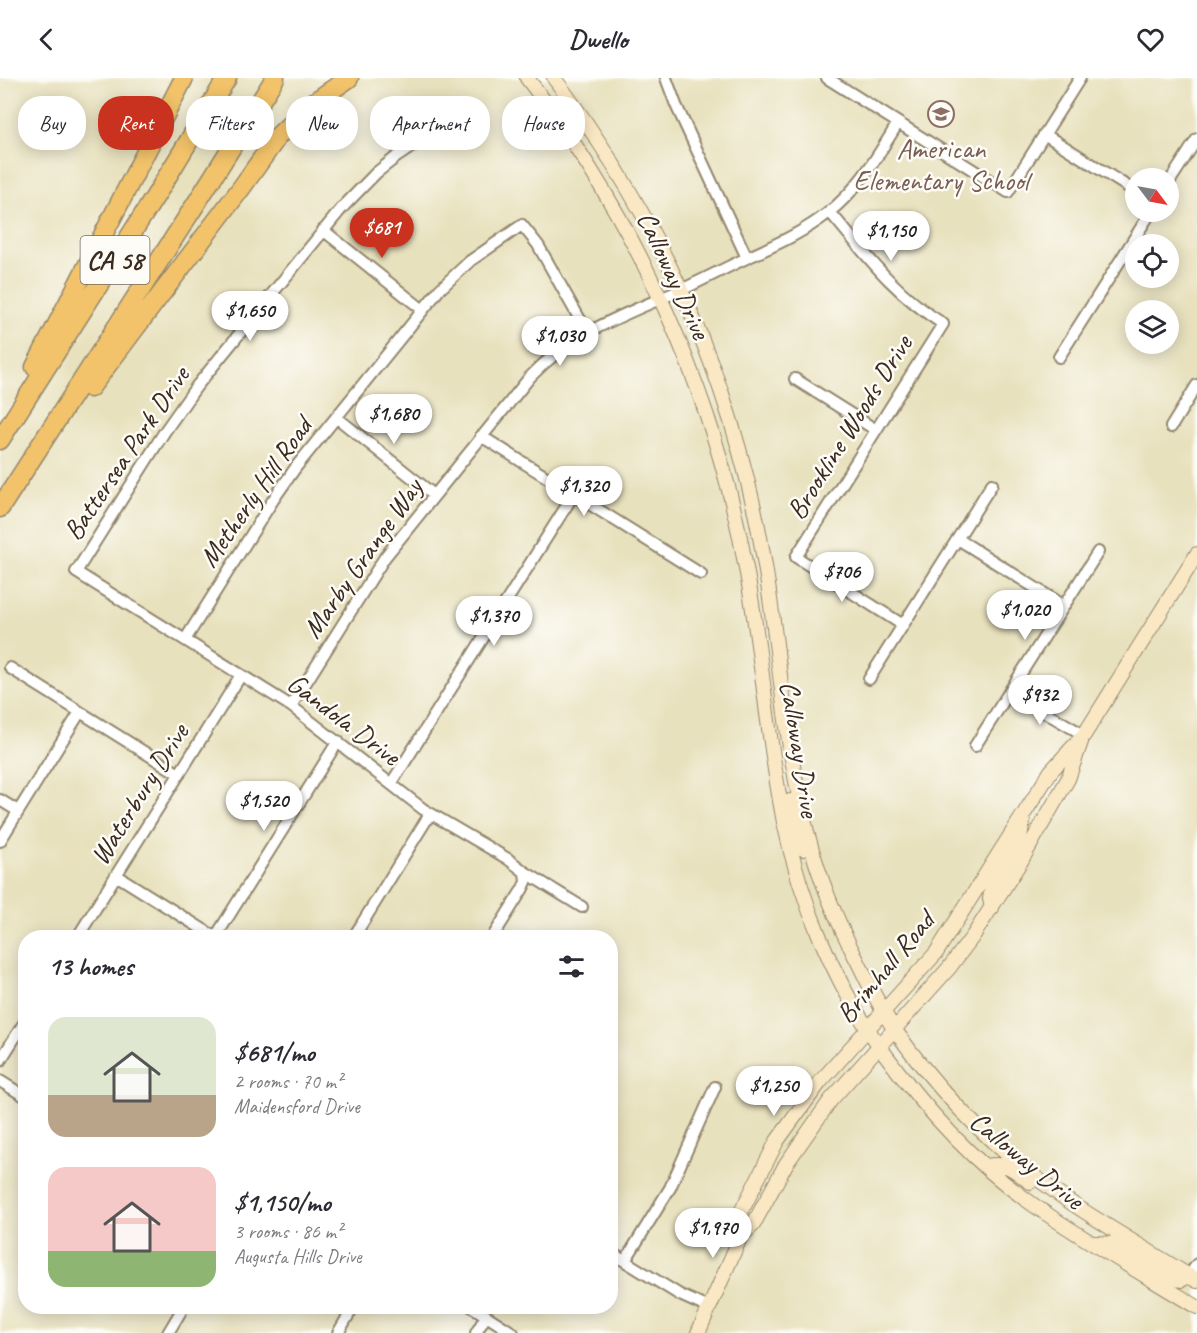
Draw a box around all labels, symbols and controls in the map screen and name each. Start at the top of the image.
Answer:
text: Dwello [569,22,628,56]
icon: back [30,23,63,56]
icon: heart [1134,23,1167,56]
chip: Buy [18,96,86,150]
chip: Rent [98,96,174,150]
chip: Filters [186,96,274,150]
chip: New [286,96,358,150]
chip: Apartment [370,96,490,150]
chip: House [502,96,585,150]
school or university icon: American Elementary School [926,99,956,129]
place label: American Elementary School [854,131,1034,198]
north arrow [1125,168,1179,222]
map controls [1125,168,1179,354]
street label: Calloway Drive [629,206,720,346]
pin: $681 [346,208,418,259]
pin: $1,150 [842,211,940,262]
text: $681 [364,215,400,240]
text: $1,150 [867,218,915,243]
button: locate [1125,234,1179,288]
road number: CA 58 [80,236,150,284]
pin: $1,650 [201,291,299,342]
text: $1,650 [225,298,275,323]
button: layers [1125,300,1179,354]
pin: $1,030 [511,316,609,367]
text: $1,030 [536,323,584,348]
street label: Brookline Woods Drive [778,327,921,525]
street label: Battersea Park Drive [55,358,198,546]
pin: $1,680 [345,394,443,445]
text: $1,680 [369,401,419,426]
street label: Metherly Hill Road [191,407,322,574]
pin: $1,320 [535,466,633,517]
street label: Marby Grange Way [294,469,431,645]
text: $1,320 [560,473,608,498]
pin: $706 [806,552,878,603]
text: $706 [824,559,860,584]
pin: $1,020 [976,590,1074,641]
pin: $1,370 [445,596,543,647]
text: $1,020 [1001,597,1049,622]
text: $1,370 [470,603,518,628]
street label: Gandola Drive [281,665,409,774]
pin: $932 [1004,675,1076,726]
street label: Calloway Drive [772,679,828,821]
text: $932 [1022,682,1058,707]
street label: Waterbury Drive [82,715,197,871]
pin: $1,520 [215,781,313,832]
text: $1,520 [240,788,288,813]
street label: Brimhall Road [828,901,944,1030]
text: 13 homes [48,950,133,983]
icon: filters [555,950,588,983]
text: $681/mo [234,1036,315,1069]
icon: home [96,1041,168,1113]
pin: $1,250 [725,1066,823,1117]
text: 2 rooms · 70 m² [234,1069,342,1094]
text: $1,250 [750,1073,798,1098]
text: Maidensford Drive [234,1094,360,1119]
street label: Calloway Drive [963,1103,1093,1218]
text: $1,150/mo [234,1186,331,1219]
icon: home [96,1191,168,1263]
pin: $1,970 [664,1208,762,1259]
text: $1,970 [689,1215,737,1240]
text: 3 rooms · 86 m² [234,1219,342,1244]
text: Augusta Hills Drive [234,1244,362,1269]

